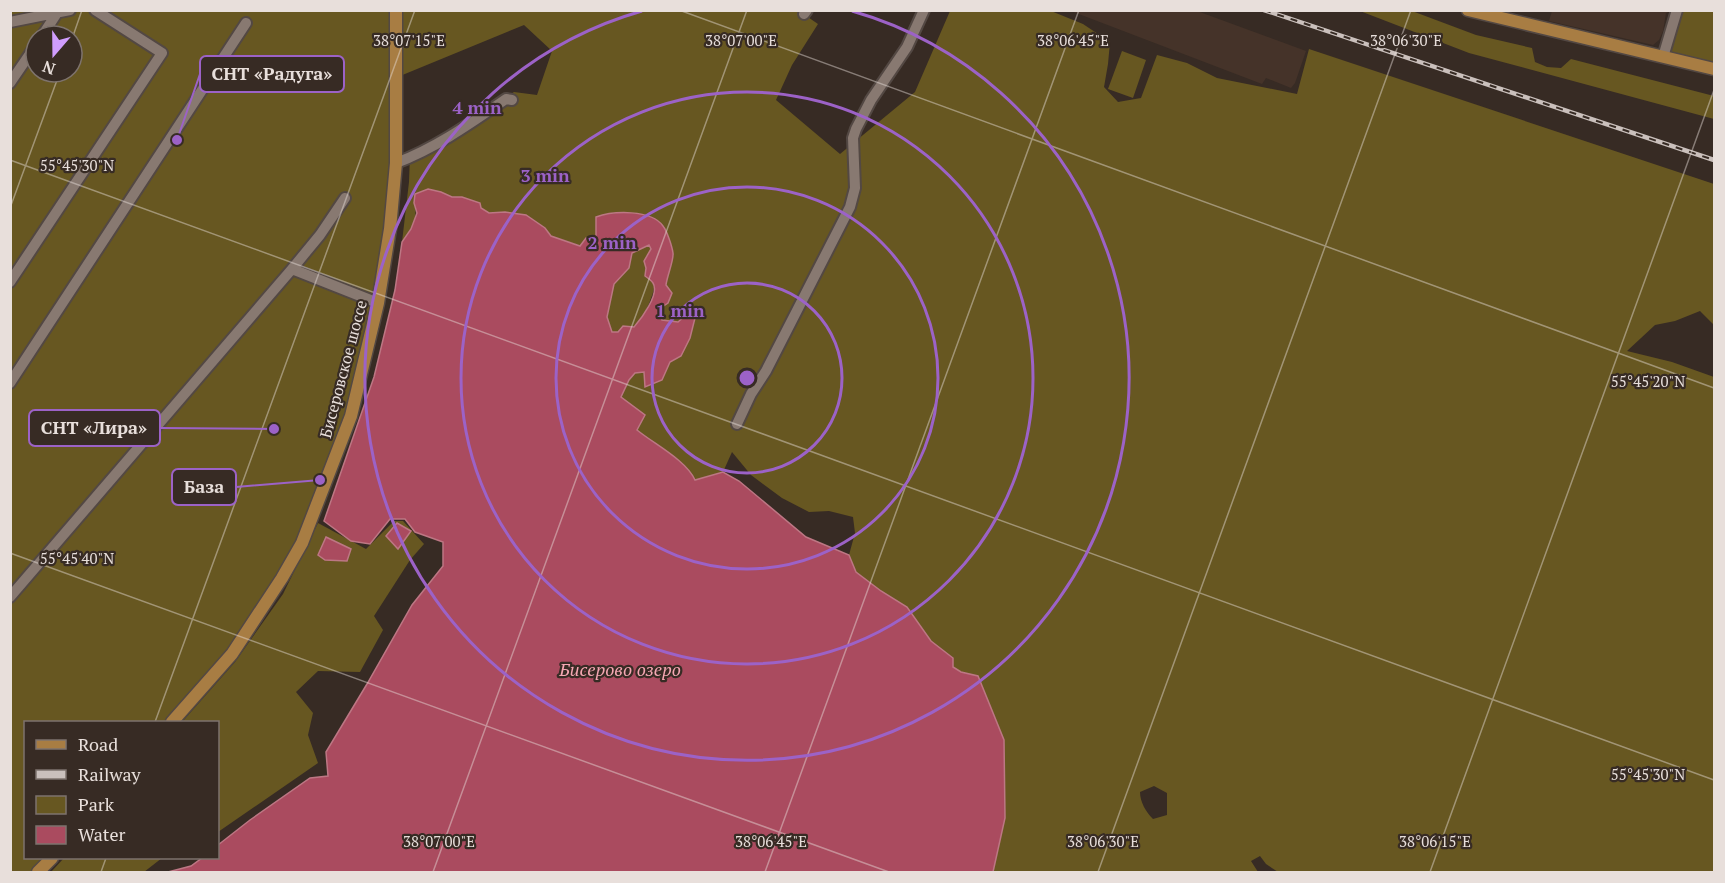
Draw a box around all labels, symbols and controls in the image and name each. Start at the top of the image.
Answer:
north arrow [24,24,84,84]
text: 38°07'15"E [373,30,445,50]
text: 38°07'00"E [705,30,777,50]
text: 38°06'45"E [1037,30,1109,50]
text: 38°06'30"E [1370,30,1442,50]
text: N [39,56,58,81]
callout: СНТ «Радуга» [200,56,344,92]
text: СНТ «Радуга» [212,61,332,85]
text: 4 min [452,95,502,119]
text: 55°45'30"N [40,155,114,175]
text: 3 min [520,163,570,187]
text: 2 min [587,230,637,254]
street label: Бисеровское шоссе [314,297,372,441]
text: 1 min [655,298,705,322]
centre of rings [737,368,757,388]
text: 55°45'20"N [1611,371,1685,391]
callout: СНТ «Лира» [29,410,160,446]
text: СНТ «Лира» [41,415,147,439]
callout: База [172,469,236,505]
text: База [184,474,224,498]
text: 55°45'40"N [40,548,114,568]
water label: Бисерово озеро [558,657,681,681]
legend [24,721,219,859]
text: Road [78,732,118,756]
text: Railway [78,762,142,786]
text: 55°45'30"N [1611,764,1685,784]
text: Park [78,792,115,816]
text: Water [78,822,125,846]
text: 38°07'00"E [403,831,475,851]
text: 38°06'45"E [735,831,807,851]
text: 38°06'30"E [1067,831,1139,851]
text: 38°06'15"E [1399,831,1471,851]

